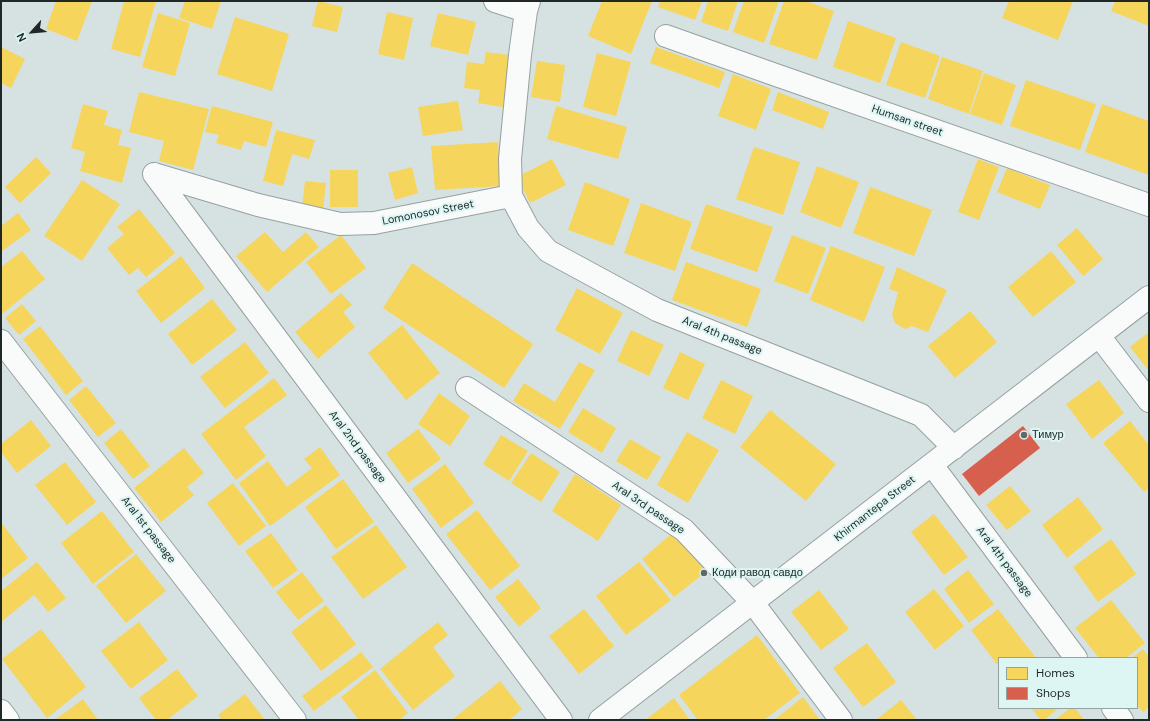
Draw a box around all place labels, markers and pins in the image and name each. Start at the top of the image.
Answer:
place label: Тимур [1032,428,1064,442]
marker: Тимур [1019,430,1029,440]
place label: Коди равод савдо [712,566,803,580]
marker: Коди равод савдо [699,568,709,578]

